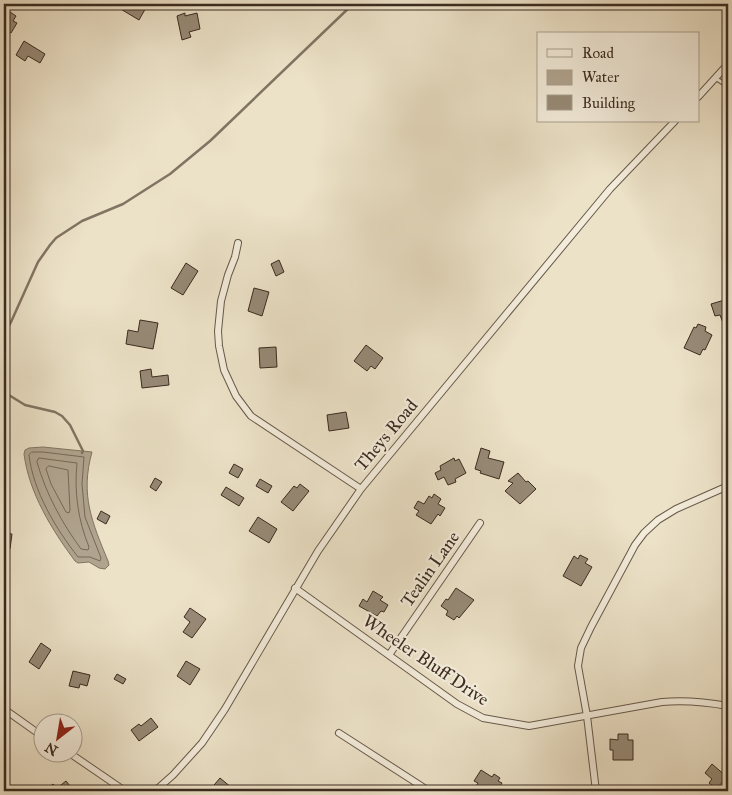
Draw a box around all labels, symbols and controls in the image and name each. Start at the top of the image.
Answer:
legend [537,32,700,122]
text: Road [582,44,614,62]
text: Water [582,68,619,86]
text: Building [582,94,636,112]
street label: Theys Road [350,395,422,475]
street label: Tealin Lane [396,527,464,611]
street label: Wheeler Bluff Drive [359,610,493,710]
north arrow [32,712,82,762]
text: N [42,738,61,759]

